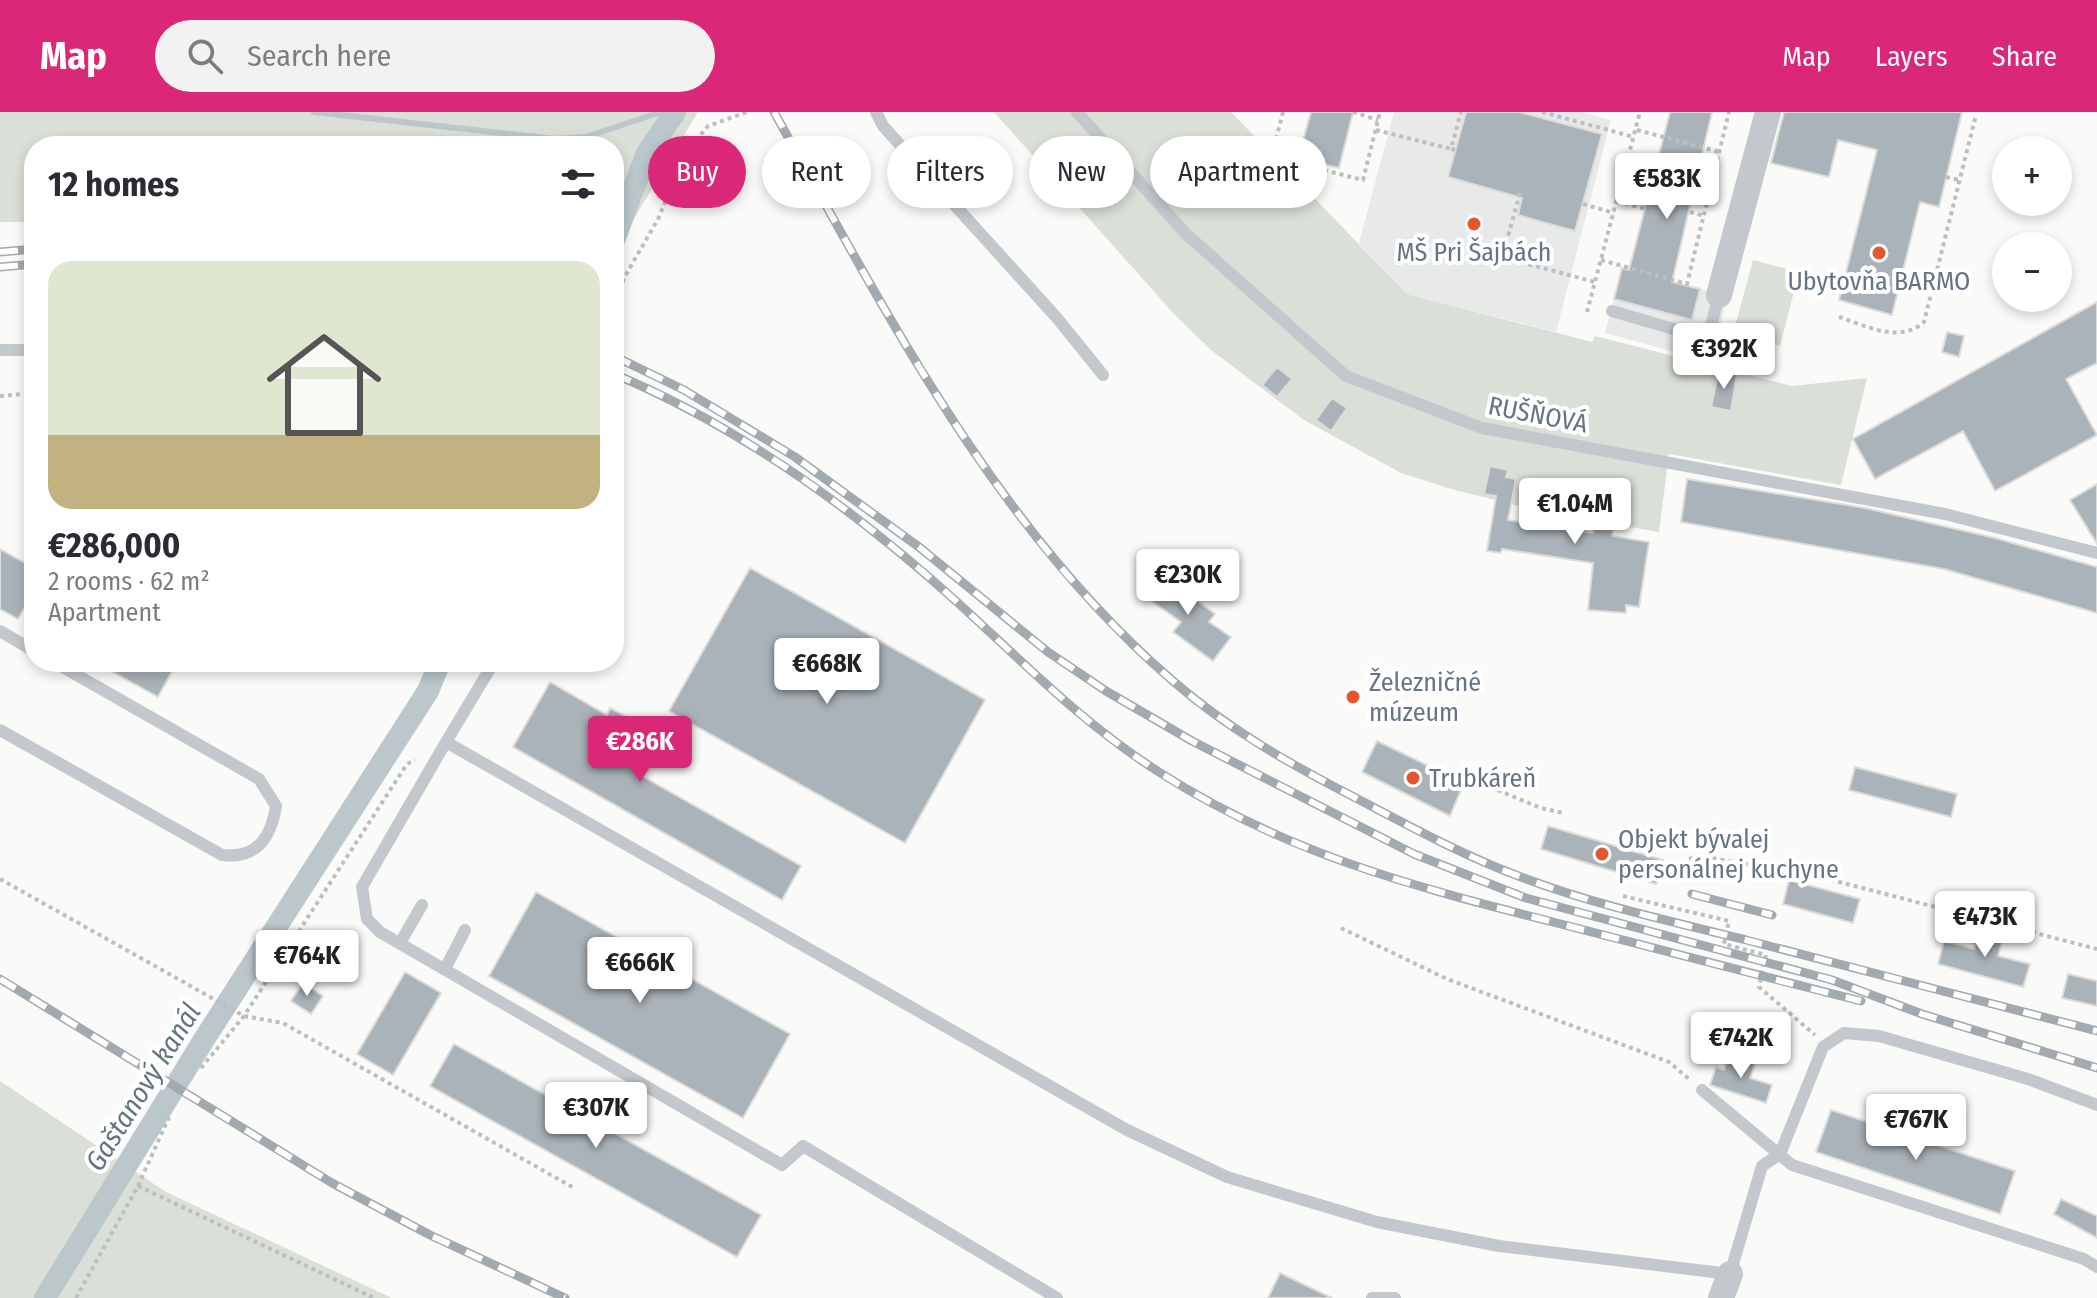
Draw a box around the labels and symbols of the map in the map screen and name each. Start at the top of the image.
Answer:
pin: €583K [1611,153,1723,221]
marker: MŠ Pri Šajbách [1465,215,1483,233]
place label: MŠ Pri Šajbách [1396,237,1552,268]
marker: Ubytovňa BARMO [1870,244,1888,262]
place label: Ubytovňa BARMO [1788,266,1970,297]
pin: €392K [1668,323,1780,391]
street label: RUŠŇOVÁ [1486,390,1591,440]
pin: €1.04M [1510,478,1640,546]
pin: €230K [1132,549,1244,617]
pin: €668K [771,638,883,706]
place label: Železničné múzeum [1369,667,1481,728]
marker: Železničné múzeum [1344,688,1362,706]
pin: €286K [584,716,696,784]
place label: Trubkáreň [1429,763,1536,794]
marker: Trubkáreň [1404,769,1422,787]
place label: Objekt bývalej personálnej kuchyne [1618,824,1839,885]
marker: Objekt bývalej personálnej kuchyne [1593,845,1611,863]
pin: €473K [1929,891,2041,959]
pin: €764K [251,930,363,998]
pin: €666K [584,937,696,1005]
water label: Gaštanový kanál [78,997,208,1177]
pin: €742K [1685,1012,1797,1080]
pin: €307K [540,1082,652,1150]
pin: €767K [1860,1094,1972,1162]

